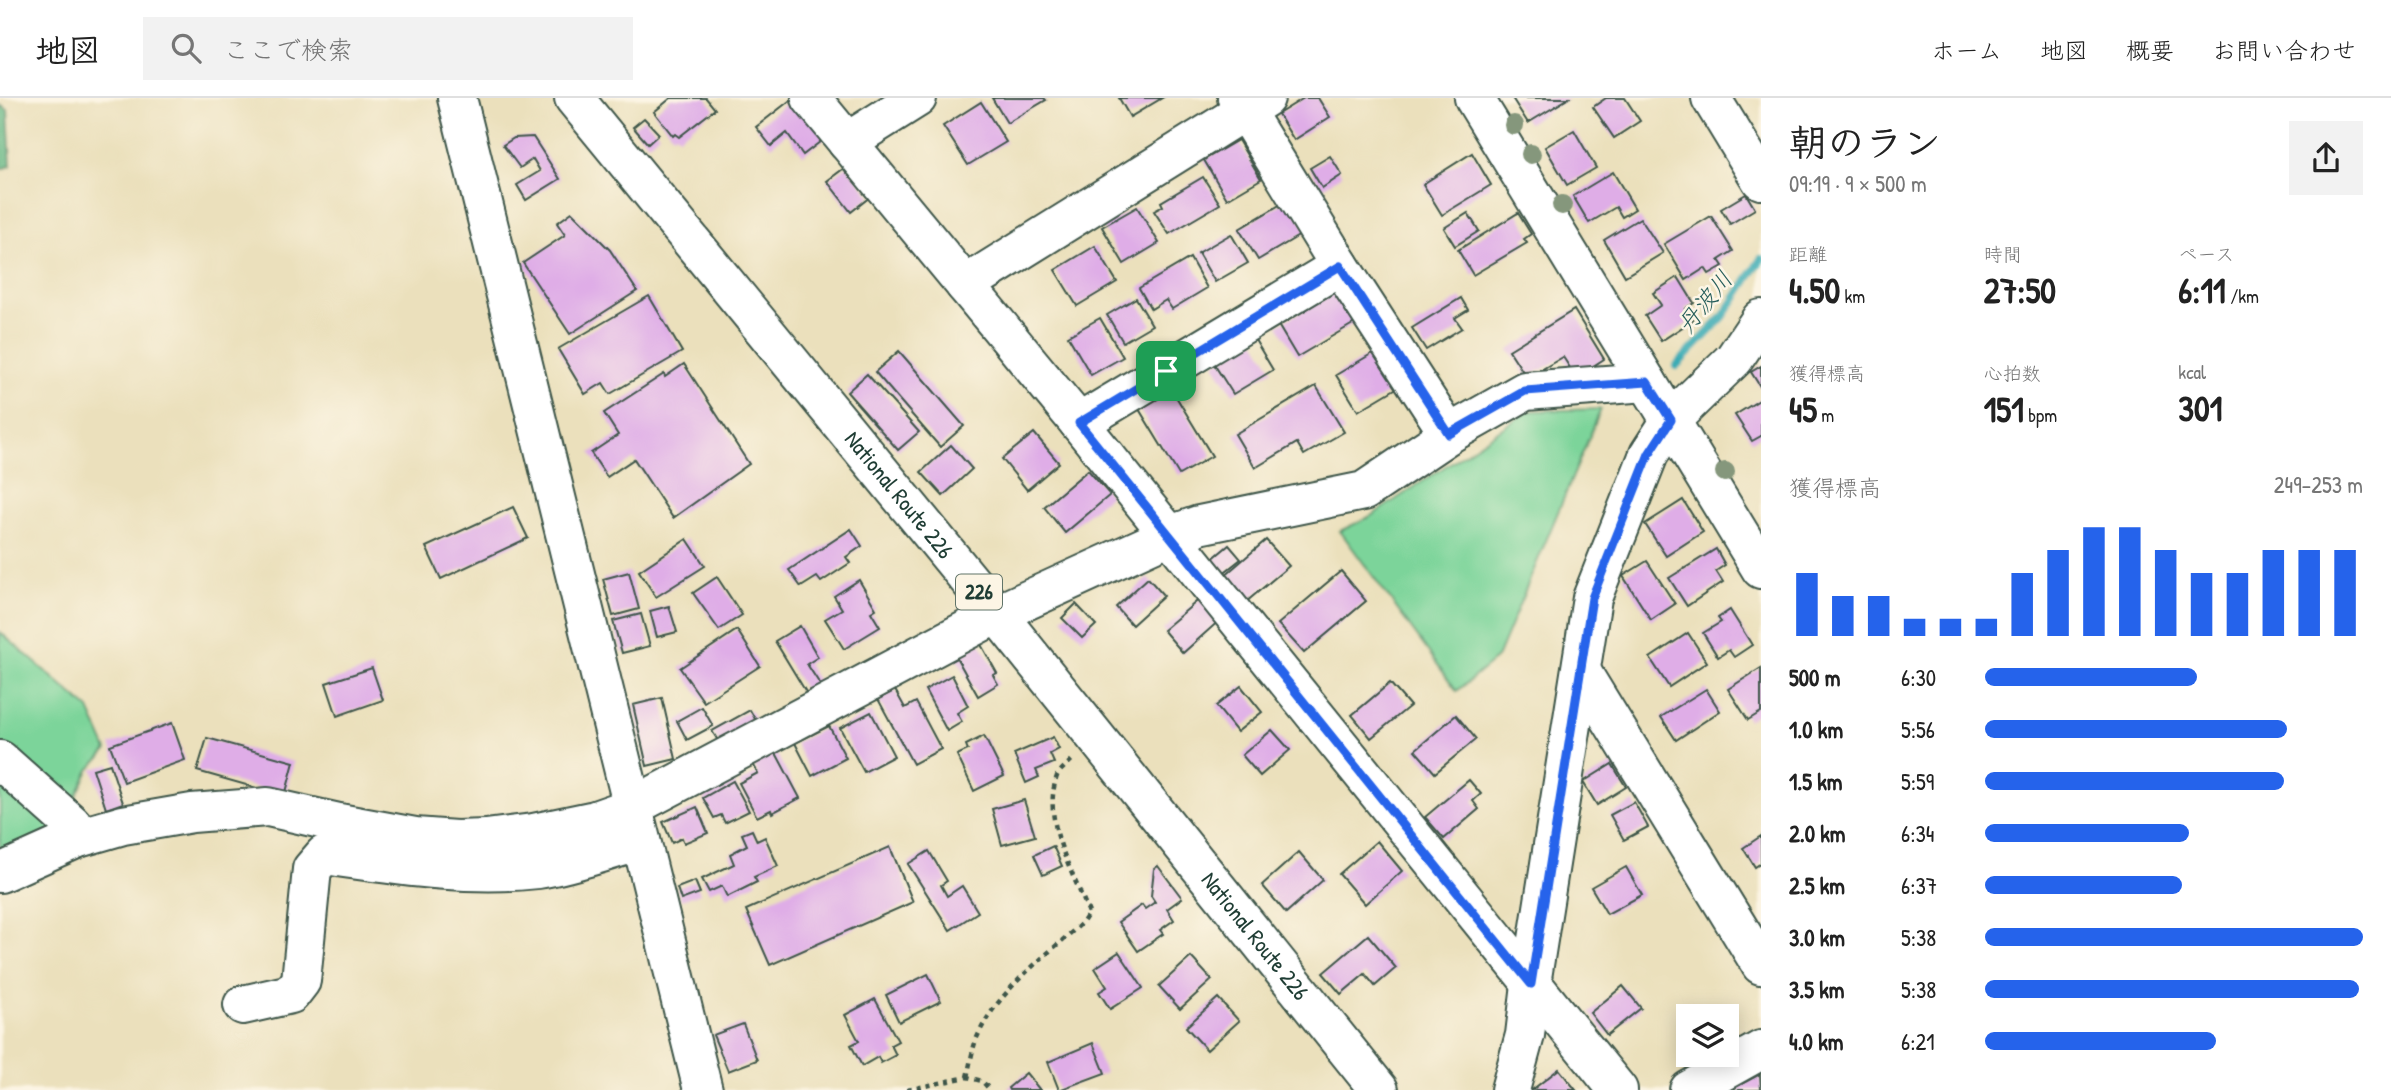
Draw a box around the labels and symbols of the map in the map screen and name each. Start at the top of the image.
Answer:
water label: 丹波川 [1669,263,1739,339]
pin [1136,341,1196,401]
street label: National Route 226 [838,424,961,565]
road number: 226 [956,574,1002,610]
street label: National Route 226 [1195,865,1317,1006]

